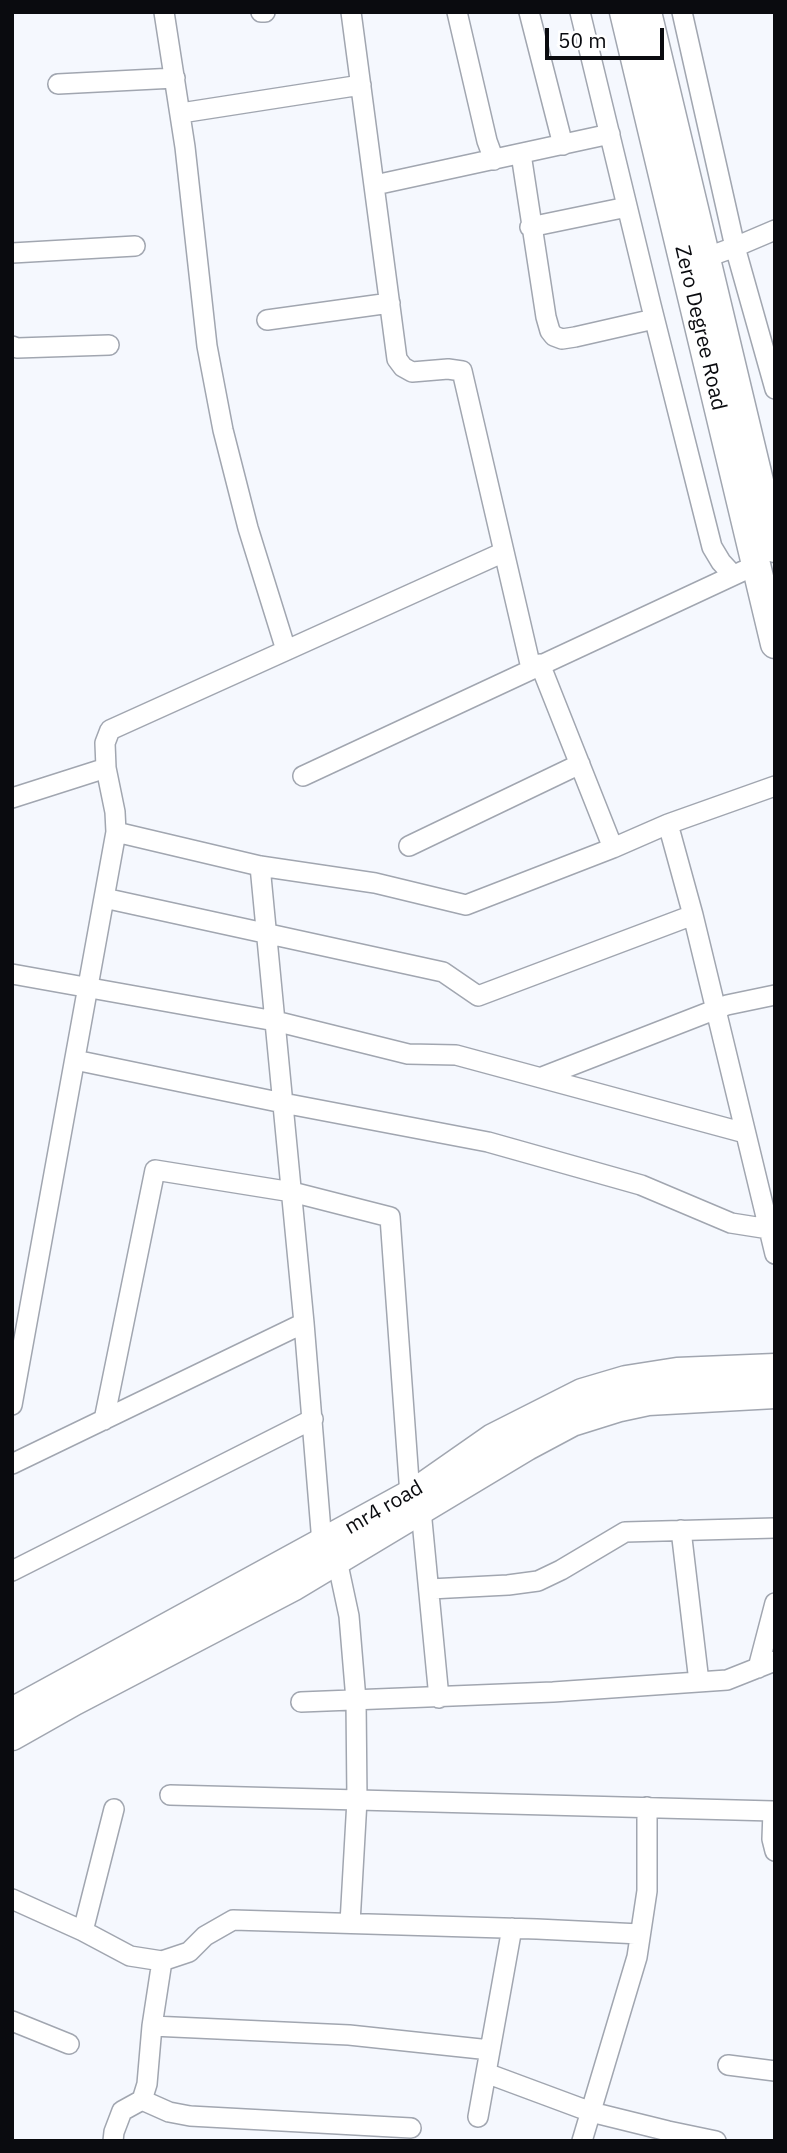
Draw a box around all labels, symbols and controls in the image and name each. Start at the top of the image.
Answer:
scale bar [549,14,668,58]
text: 50 m [558,26,607,54]
street label: Zero Degree Road [669,243,731,413]
street label: mr4 road [340,1476,428,1540]

